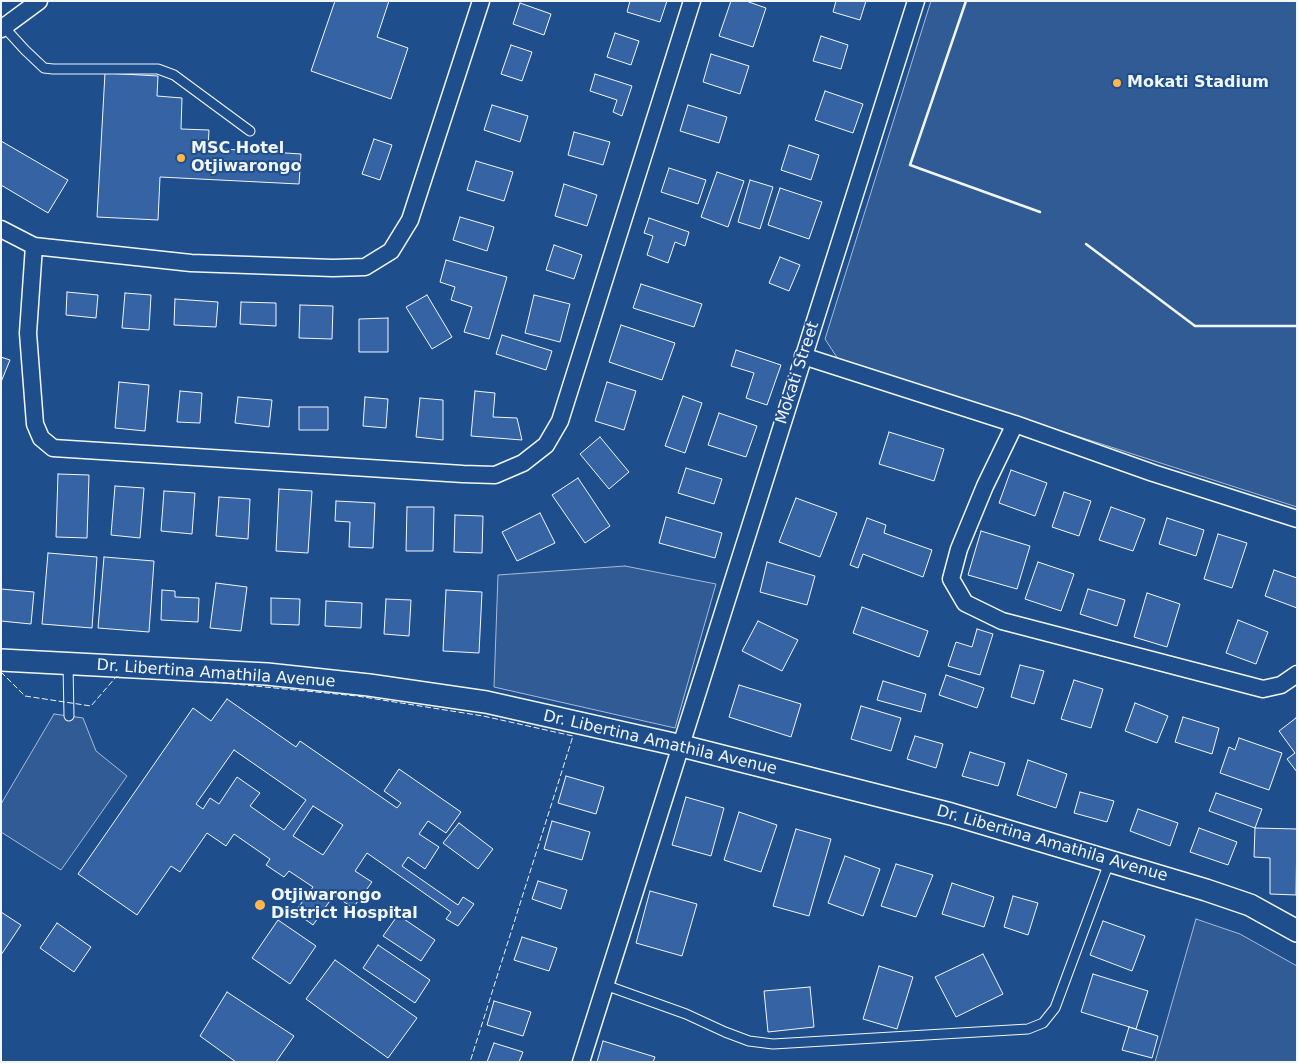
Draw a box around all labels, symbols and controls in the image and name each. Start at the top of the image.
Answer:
place label: Mokati Stadium [1127,73,1269,93]
marker: Mokati Stadium [1111,77,1123,89]
place label: MSC Hotel Otjiwarongo [191,139,302,177]
marker: MSC Hotel Otjiwarongo [175,152,187,164]
street label: Mokati Street [772,319,824,427]
street label: Dr. Libertina Amathila Avenue [96,656,336,692]
street label: Dr. Libertina Amathila Avenue [541,707,779,779]
street label: Dr. Libertina Amathila Avenue [934,802,1170,886]
place label: Otjiwarongo District Hospital [271,886,418,924]
marker: Otjiwarongo District Hospital [253,898,267,912]

